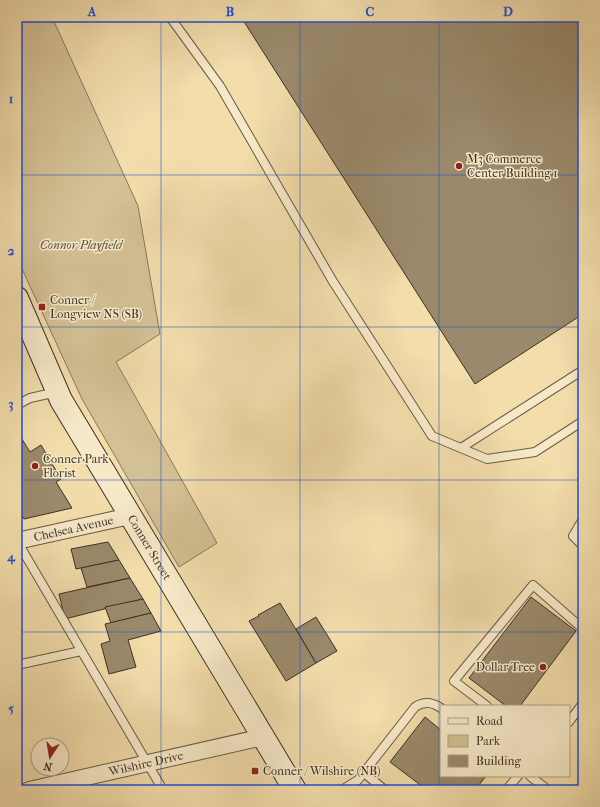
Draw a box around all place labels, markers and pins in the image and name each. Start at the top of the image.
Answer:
place label: M3 Commerce Center Building 1 [467,152,557,180]
marker: M3 Commerce Center Building 1 [454,161,464,171]
place label: Conner / Longview NS (SB) [50,293,142,321]
marker: Conner / Longview NS (SB) [37,302,47,312]
place label: Conner Park Florist [43,452,109,480]
marker: Conner Park Florist [30,461,40,471]
place label: Dollar Tree [476,660,535,674]
marker: Dollar Tree [538,662,548,672]
place label: Conner / Wilshire (NB) [263,764,381,778]
marker: Conner / Wilshire (NB) [250,766,260,776]

